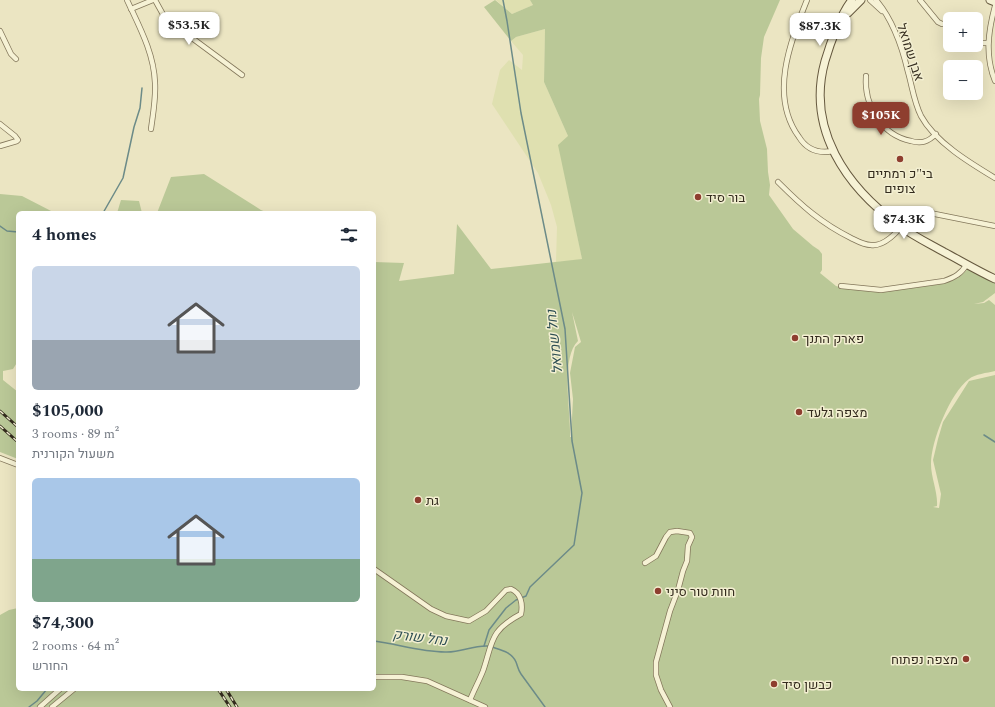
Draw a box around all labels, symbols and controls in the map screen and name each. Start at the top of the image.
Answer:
pin: $53.5K [156,12,222,46]
map controls [943,12,983,100]
button: + [943,12,983,52]
pin: $87.3K [787,13,853,47]
text: $53.5K [168,15,210,35]
text: $87.3K [799,16,841,36]
street label: אבן שמואל [891,21,929,84]
button: − [943,60,983,100]
pin: $105K [853,102,909,136]
text: $105K [861,105,901,125]
marker: בי"כ רמתיים צופים [895,154,905,164]
place label: בי"כ רמתיים צופים [867,164,933,199]
place label: בור סיד [706,188,745,208]
marker: בור סיד [693,192,703,202]
pin: $74.3K [871,206,937,240]
text: $74.3K [883,209,925,229]
text: 4 homes [32,222,97,248]
icon: filters [338,224,360,246]
icon: home [160,292,232,364]
water label: נחל שמואל [541,308,568,375]
place label: פארק התנך [803,329,864,349]
marker: פארק התנך [790,333,800,343]
text: $105,000 [32,398,103,424]
place label: מצפה גלעד [807,403,867,423]
marker: מצפה גלעד [794,407,804,417]
text: 3 rooms · 89 m² [32,424,119,444]
text: משעול הקורנית [32,444,115,464]
place label: גת [426,491,439,511]
marker: גת [413,495,423,505]
icon: home [160,504,232,576]
place label: חוות טור סיני [666,582,735,602]
marker: חוות טור סיני [653,586,663,596]
text: $74,300 [32,610,94,636]
water label: נחל שורק [391,624,449,651]
text: 2 rooms · 64 m² [32,636,119,656]
place label: מצפה נפתוח [891,650,958,670]
marker: מצפה נפתוח [961,654,971,664]
text: החורש [32,656,68,676]
place label: כבשן סיד [782,675,832,695]
marker: כבשן סיד [769,679,779,689]

